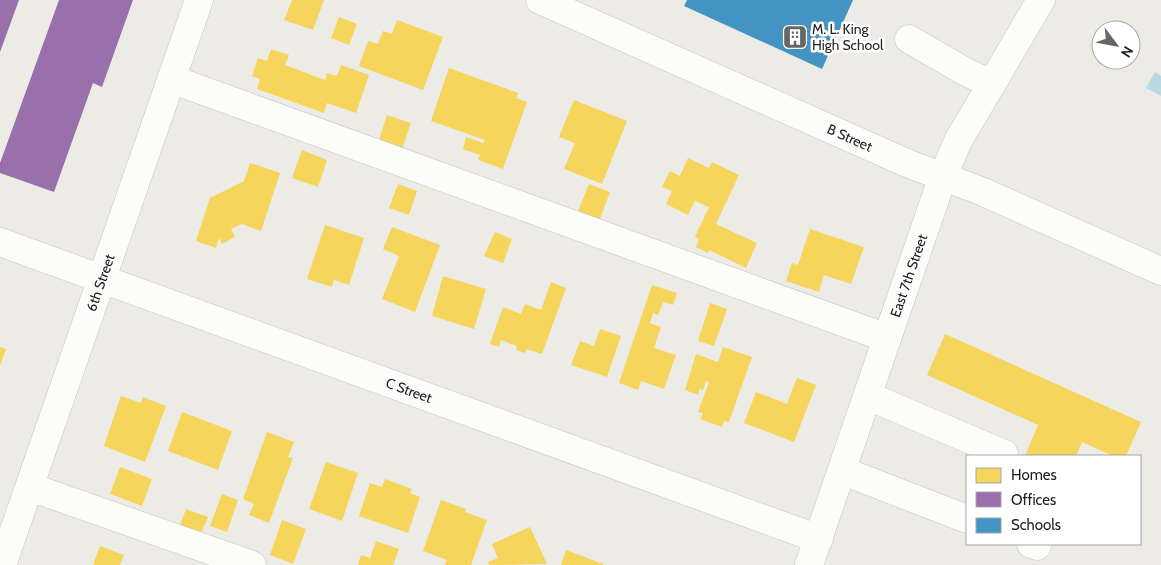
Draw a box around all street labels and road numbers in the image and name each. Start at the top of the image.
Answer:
street label: B Street [824,120,875,156]
street label: East 7th Street [886,232,931,320]
street label: 6th Street [82,251,119,314]
street label: C Street [383,374,435,407]

